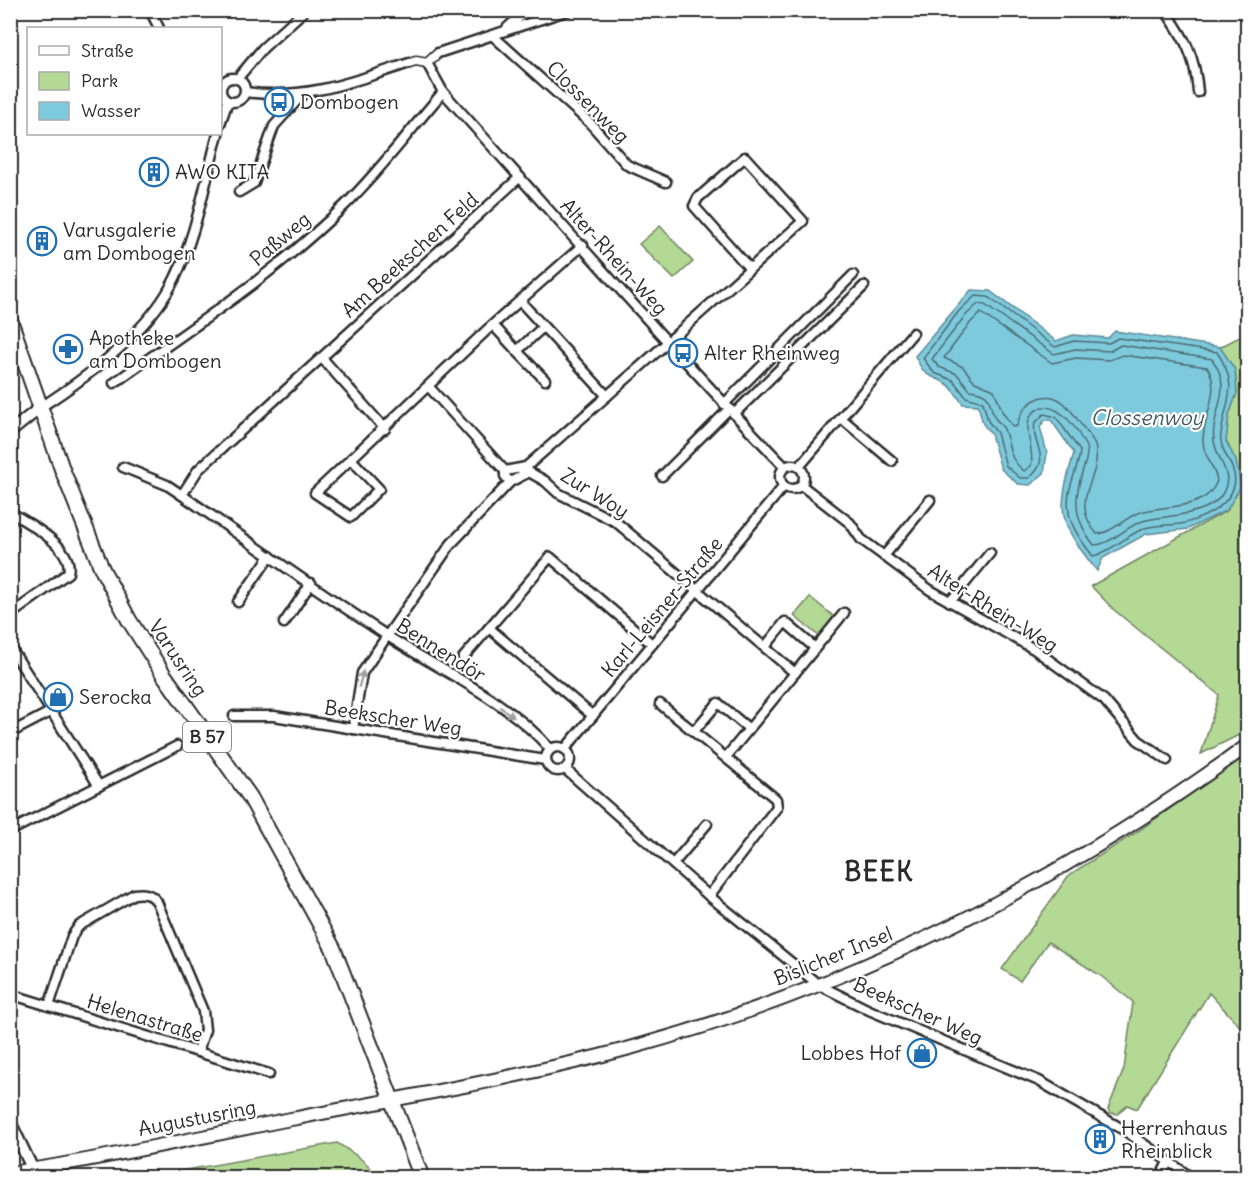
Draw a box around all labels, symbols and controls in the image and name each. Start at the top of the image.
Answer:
legend [27,27,222,135]
text: Straße [81,39,134,62]
street label: Clossenweg [542,55,635,148]
text: Park [81,69,118,92]
bus stop icon: Dombogen [263,86,295,118]
place label: Dombogen [300,89,399,114]
text: Wasser [81,99,141,122]
building icon: AWO KITA [138,156,170,188]
place label: AWO KITA [175,159,269,184]
street label: Am Beekschen Feld [336,187,483,323]
street label: Alter-Rhein-Weg [555,193,673,320]
street label: Paßweg [244,206,315,271]
place label: Varusgalerie am Dombogen [63,217,195,265]
building icon: Varusgalerie am Dombogen [26,225,58,257]
place label: Apotheke am Dombogen [89,325,221,373]
pharmacy icon: Apotheke am Dombogen [52,333,84,365]
bus stop icon: Alter Rheinweg [667,337,699,369]
place label: Alter Rheinweg [704,340,840,365]
water label: Clossenwoy [1090,404,1206,431]
street label: Zur Woy [557,462,634,523]
street label: Karl-Leisner-Straße [596,531,728,682]
street label: Alter-Rhein-Weg [924,558,1063,658]
street label: Bennendör [392,612,491,687]
street label: Varusring [144,614,213,701]
one-way arrow [357,670,367,688]
shop icon: Serocka [42,681,74,713]
place label: Serocka [79,684,152,709]
street label: Beekscher Weg [323,694,464,741]
one-way arrow [498,706,514,718]
road number: B 57 [183,722,231,752]
district label: BEEK [844,855,914,888]
street label: Bislicher Insel [770,920,896,991]
street label: Beekscher Weg [850,971,987,1050]
street label: Helenastraße [84,988,206,1047]
shop icon: Lobbes Hof [906,1037,938,1069]
place label: Lobbes Hof [800,1040,901,1065]
street label: Augustusring [136,1094,258,1141]
place label: Herrenhaus Rheinblick [1121,1115,1228,1163]
building icon: Herrenhaus Rheinblick [1084,1123,1116,1155]

